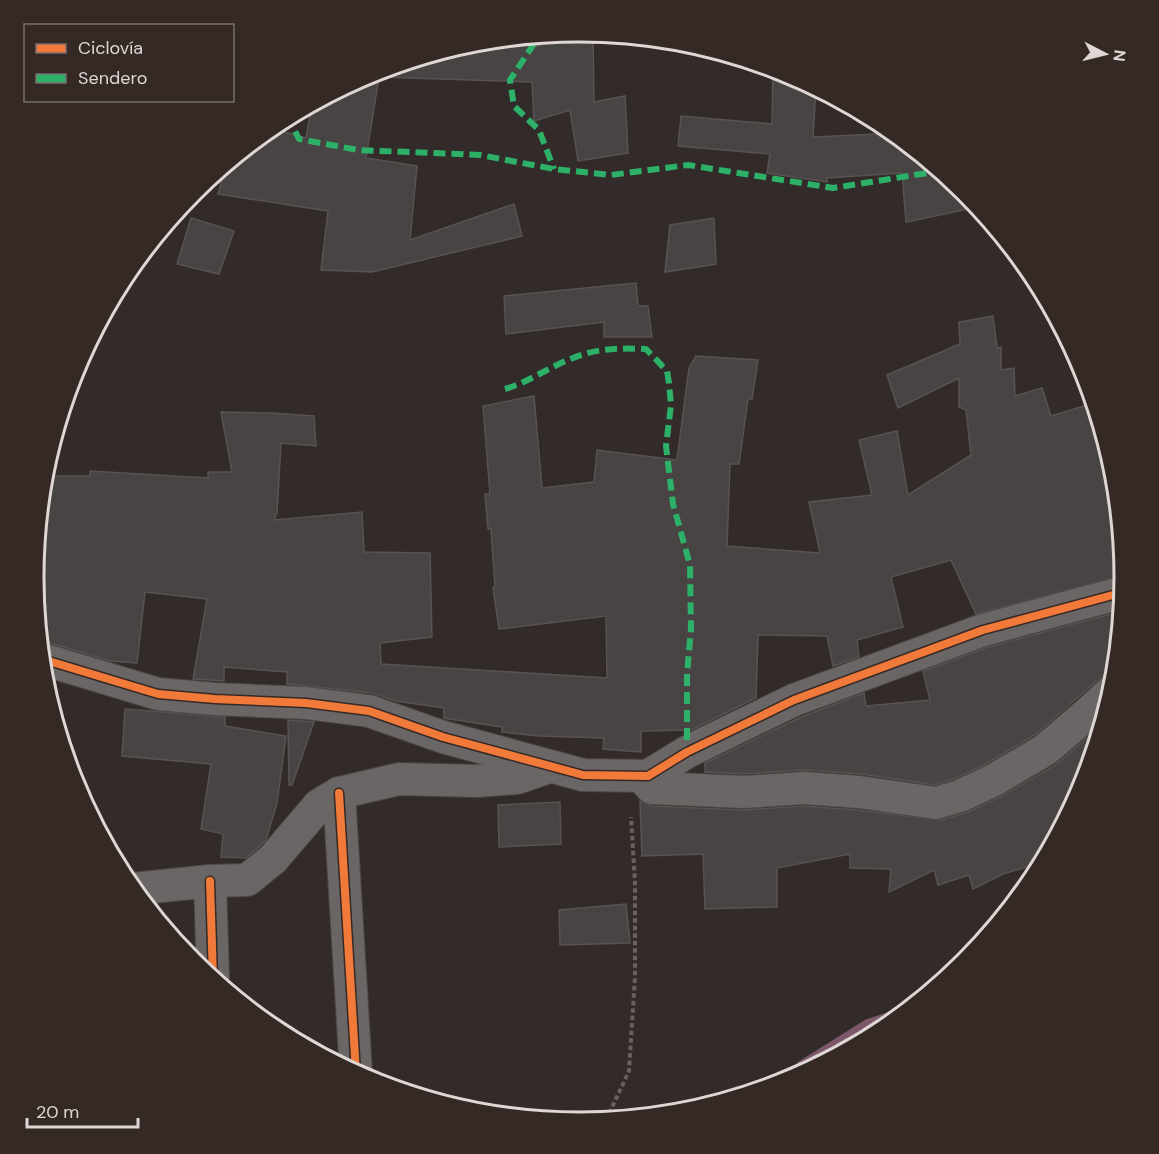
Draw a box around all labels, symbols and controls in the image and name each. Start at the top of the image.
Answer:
legend [24,24,234,102]
north arrow [1075,24,1135,84]
text: Ciclovía [78,36,143,60]
text: N [1108,49,1131,63]
text: Sendero [78,66,148,90]
scale bar [27,1091,138,1129]
text: 20 m [36,1100,79,1124]

